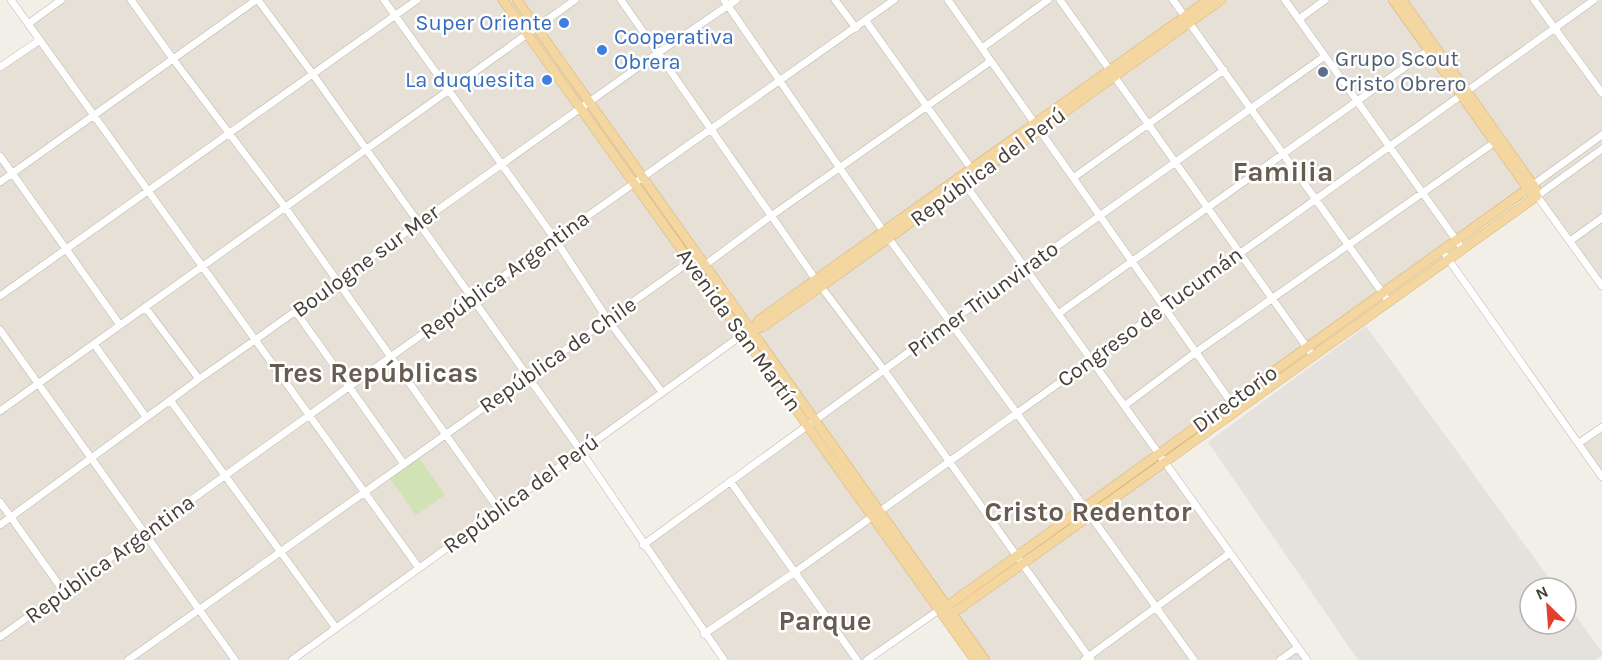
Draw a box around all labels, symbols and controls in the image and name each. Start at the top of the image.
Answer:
place label: Super Oriente [415,10,552,36]
marker: Super Oriente [557,16,571,30]
place label: Cooperativa Obrera [614,24,734,75]
marker: Cooperativa Obrera [595,43,609,57]
place label: Grupo Scout Cristo Obrero [1335,46,1467,97]
marker: Grupo Scout Cristo Obrero [1316,65,1330,79]
place label: La duquesita [405,67,535,93]
marker: La duquesita [540,73,554,87]
street label: República del Perú [905,102,1071,232]
district label: Familia [1233,155,1333,188]
street label: Boulogne sur Mer [287,199,445,323]
street label: República Argentina [415,205,595,345]
street label: Primer Triunvirato [902,236,1064,362]
street label: Congreso de Tucumán [1052,241,1248,393]
street label: Avenida San Martín [671,243,807,417]
street label: República de Chile [474,291,642,419]
district label: Tres Repúblicas [270,356,478,389]
street label: Directorio [1188,360,1282,438]
street label: República del Perú [438,429,604,559]
street label: República Argentina [20,489,200,629]
district label: Cristo Redentor [985,495,1191,528]
north arrow [1518,576,1578,636]
text: N [1533,582,1551,604]
district label: Parque [778,604,872,637]

